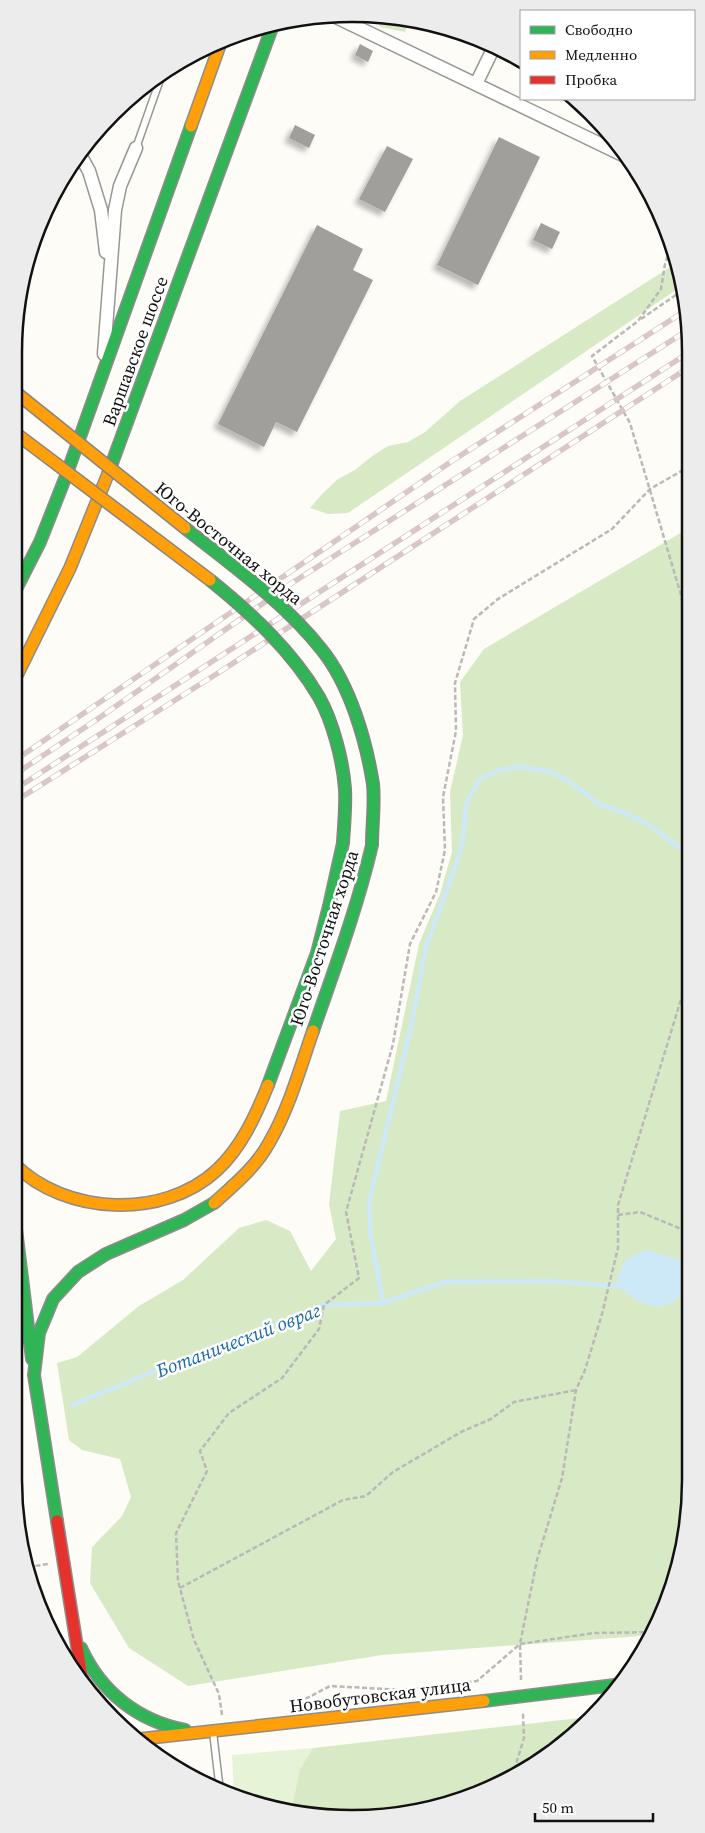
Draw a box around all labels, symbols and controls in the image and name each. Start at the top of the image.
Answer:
legend [520,10,695,100]
text: Свободно [565,19,633,40]
text: Медленно [565,44,637,65]
text: Пробка [565,69,617,90]
street label: Варшавское шоссе [96,273,174,429]
street label: Юго-Восточная хорда [150,476,309,611]
street label: Юго-Восточная хорда [284,846,364,1029]
water label: Ботанический овраг [151,1297,324,1384]
street label: Новобутовская улица [288,1671,473,1719]
scale bar [535,1790,652,1822]
text: 50 m [542,1797,574,1818]

